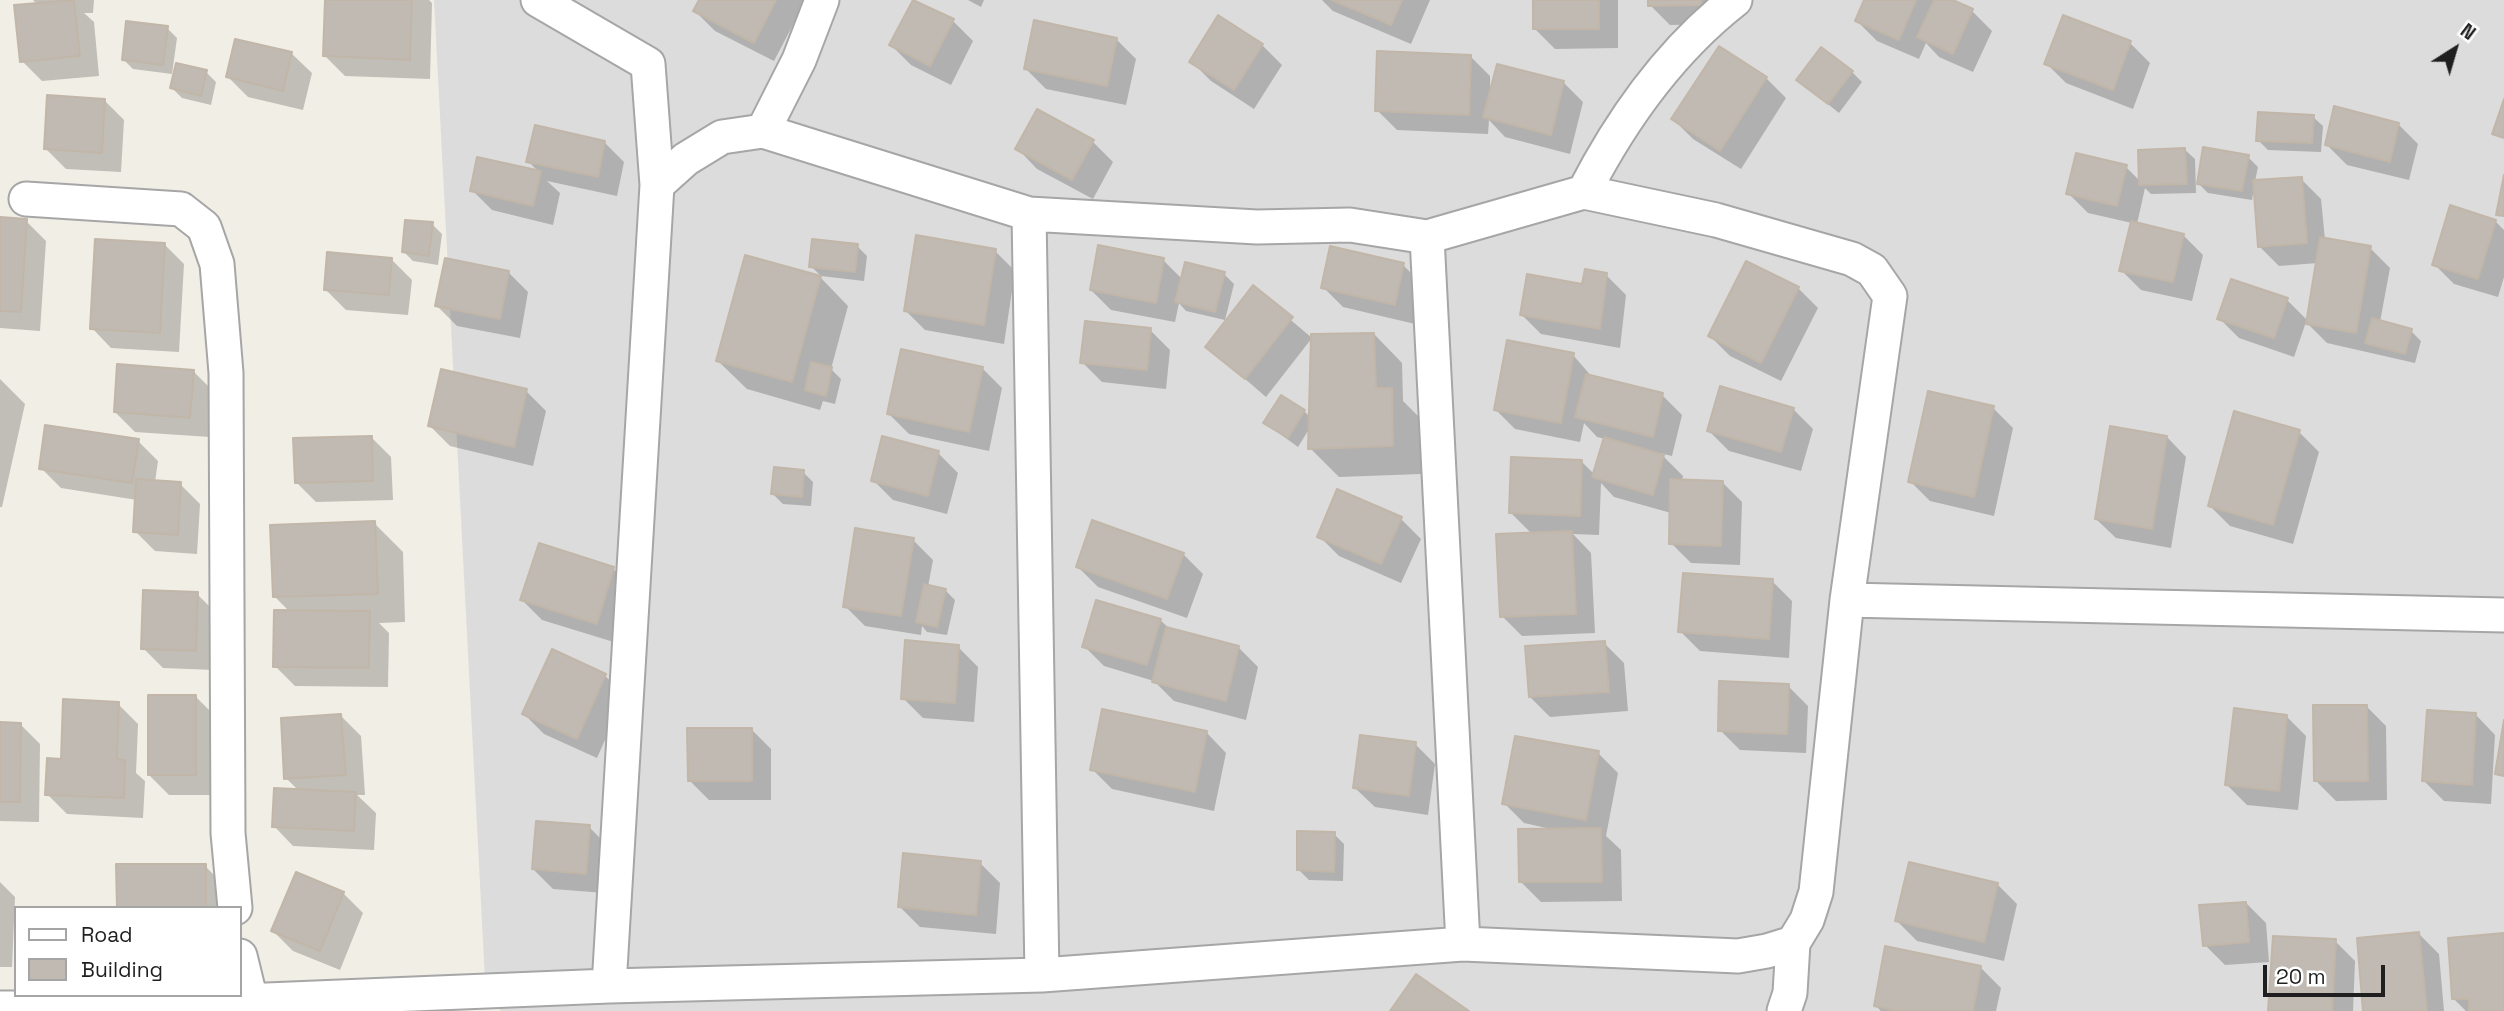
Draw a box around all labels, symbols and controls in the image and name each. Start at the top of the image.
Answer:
north arrow [2420,14,2490,84]
text: N [2455,18,2481,46]
legend [14,906,242,997]
text: Road [81,921,133,948]
scale bar [2266,951,2388,995]
text: Building [81,956,163,983]
text: 20 m [2276,963,2326,990]

